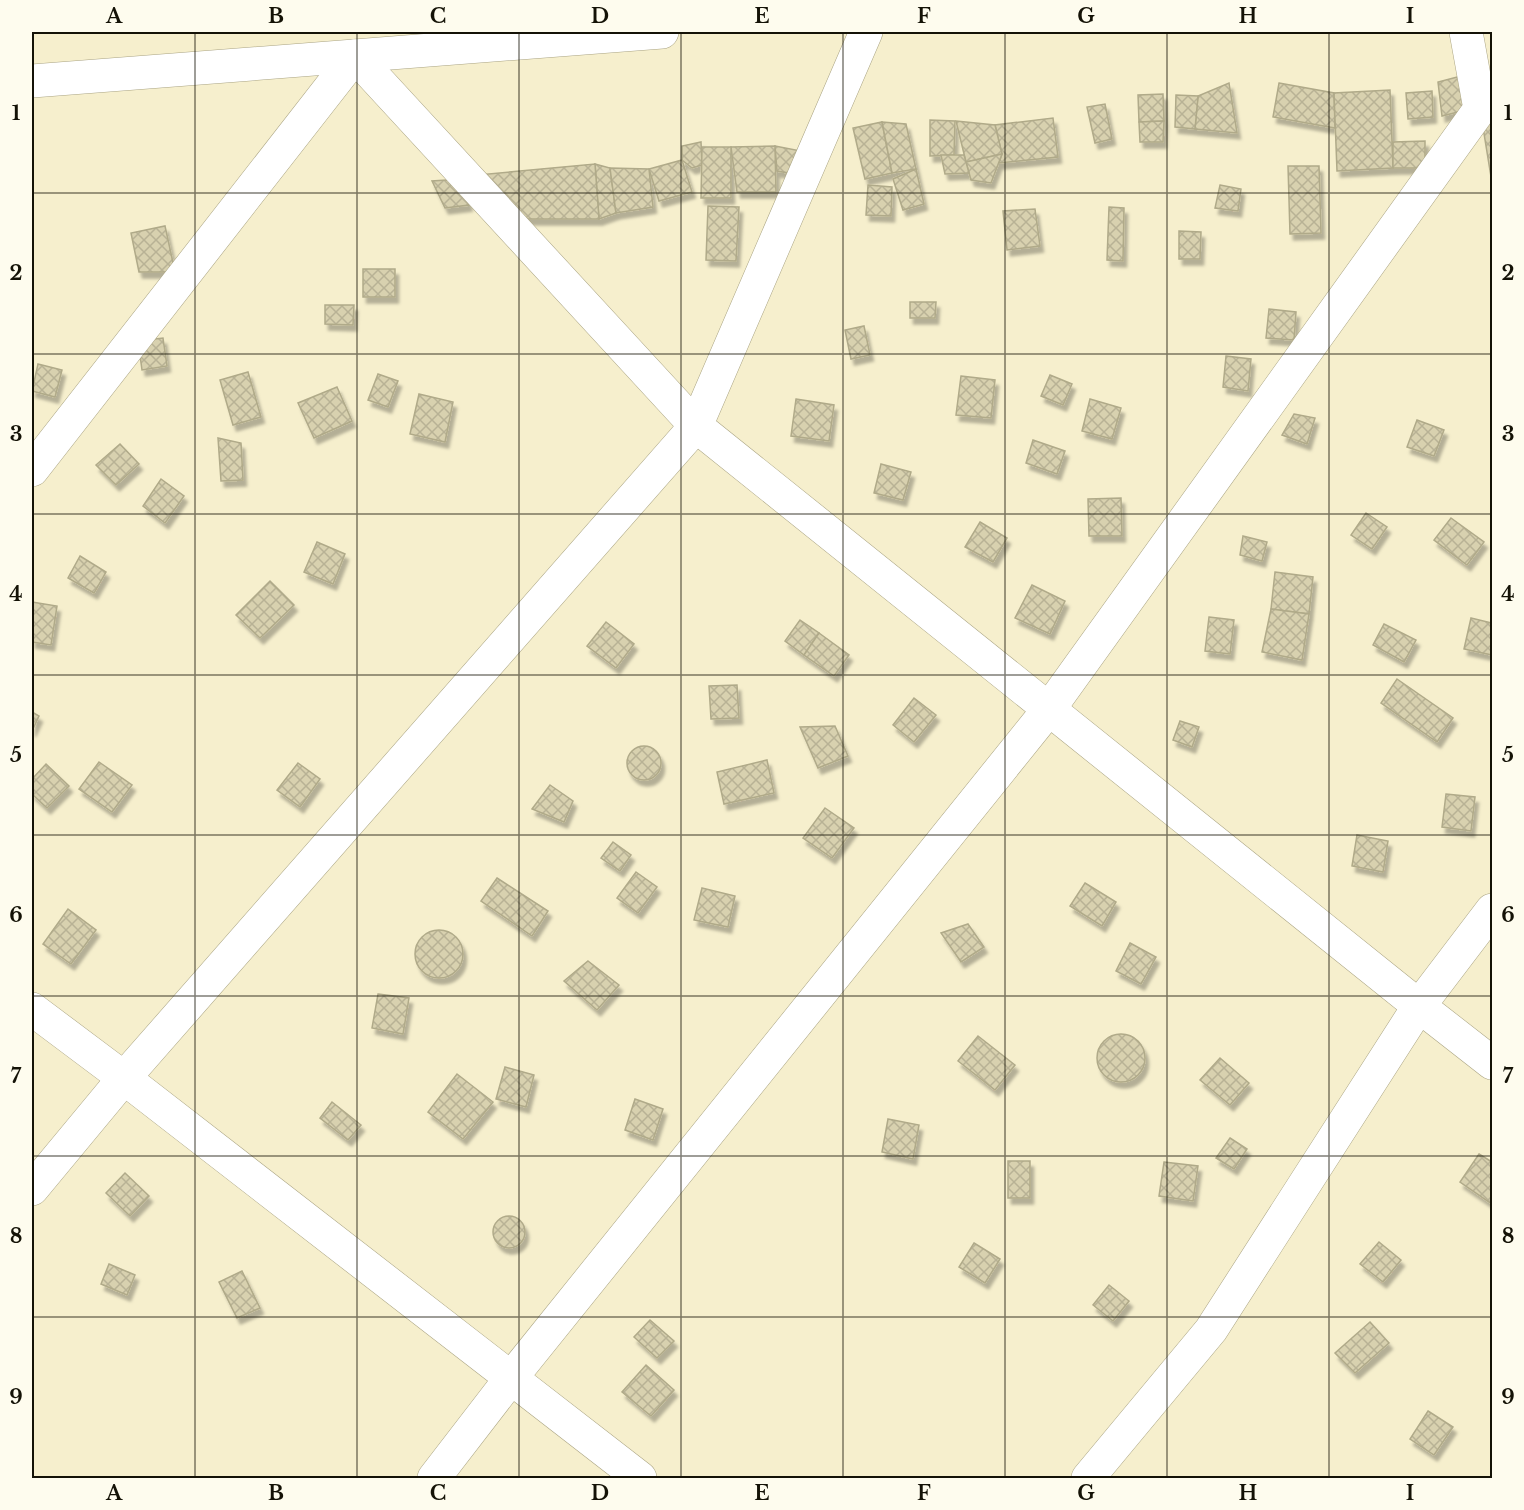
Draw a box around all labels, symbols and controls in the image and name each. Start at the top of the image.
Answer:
text: A [105,4,123,28]
text: B [268,4,284,28]
text: C [430,4,446,28]
text: D [591,4,609,28]
text: E [754,4,770,28]
text: F [917,4,931,28]
text: G [1077,4,1095,28]
text: H [1239,4,1258,28]
text: I [1406,4,1414,28]
text: 1 [12,101,21,125]
text: 1 [1504,101,1513,125]
text: 2 [9,261,23,285]
text: 2 [1501,261,1515,285]
text: 3 [10,422,22,446]
text: 3 [1502,422,1514,446]
text: 4 [9,582,23,606]
text: 4 [1501,582,1515,606]
text: 5 [10,743,22,767]
text: 5 [1502,743,1514,767]
text: 6 [9,903,23,927]
text: 6 [1501,903,1515,927]
text: 7 [11,1064,22,1088]
text: 7 [1503,1064,1514,1088]
text: 8 [10,1224,22,1248]
text: 8 [1502,1224,1514,1248]
text: 9 [9,1385,23,1409]
text: 9 [1501,1385,1515,1409]
text: A [105,1481,123,1505]
text: B [268,1481,284,1505]
text: C [430,1481,446,1505]
text: D [591,1481,609,1505]
text: E [754,1481,770,1505]
text: F [917,1481,931,1505]
text: G [1077,1481,1095,1505]
text: H [1239,1481,1258,1505]
text: I [1406,1481,1414,1505]

